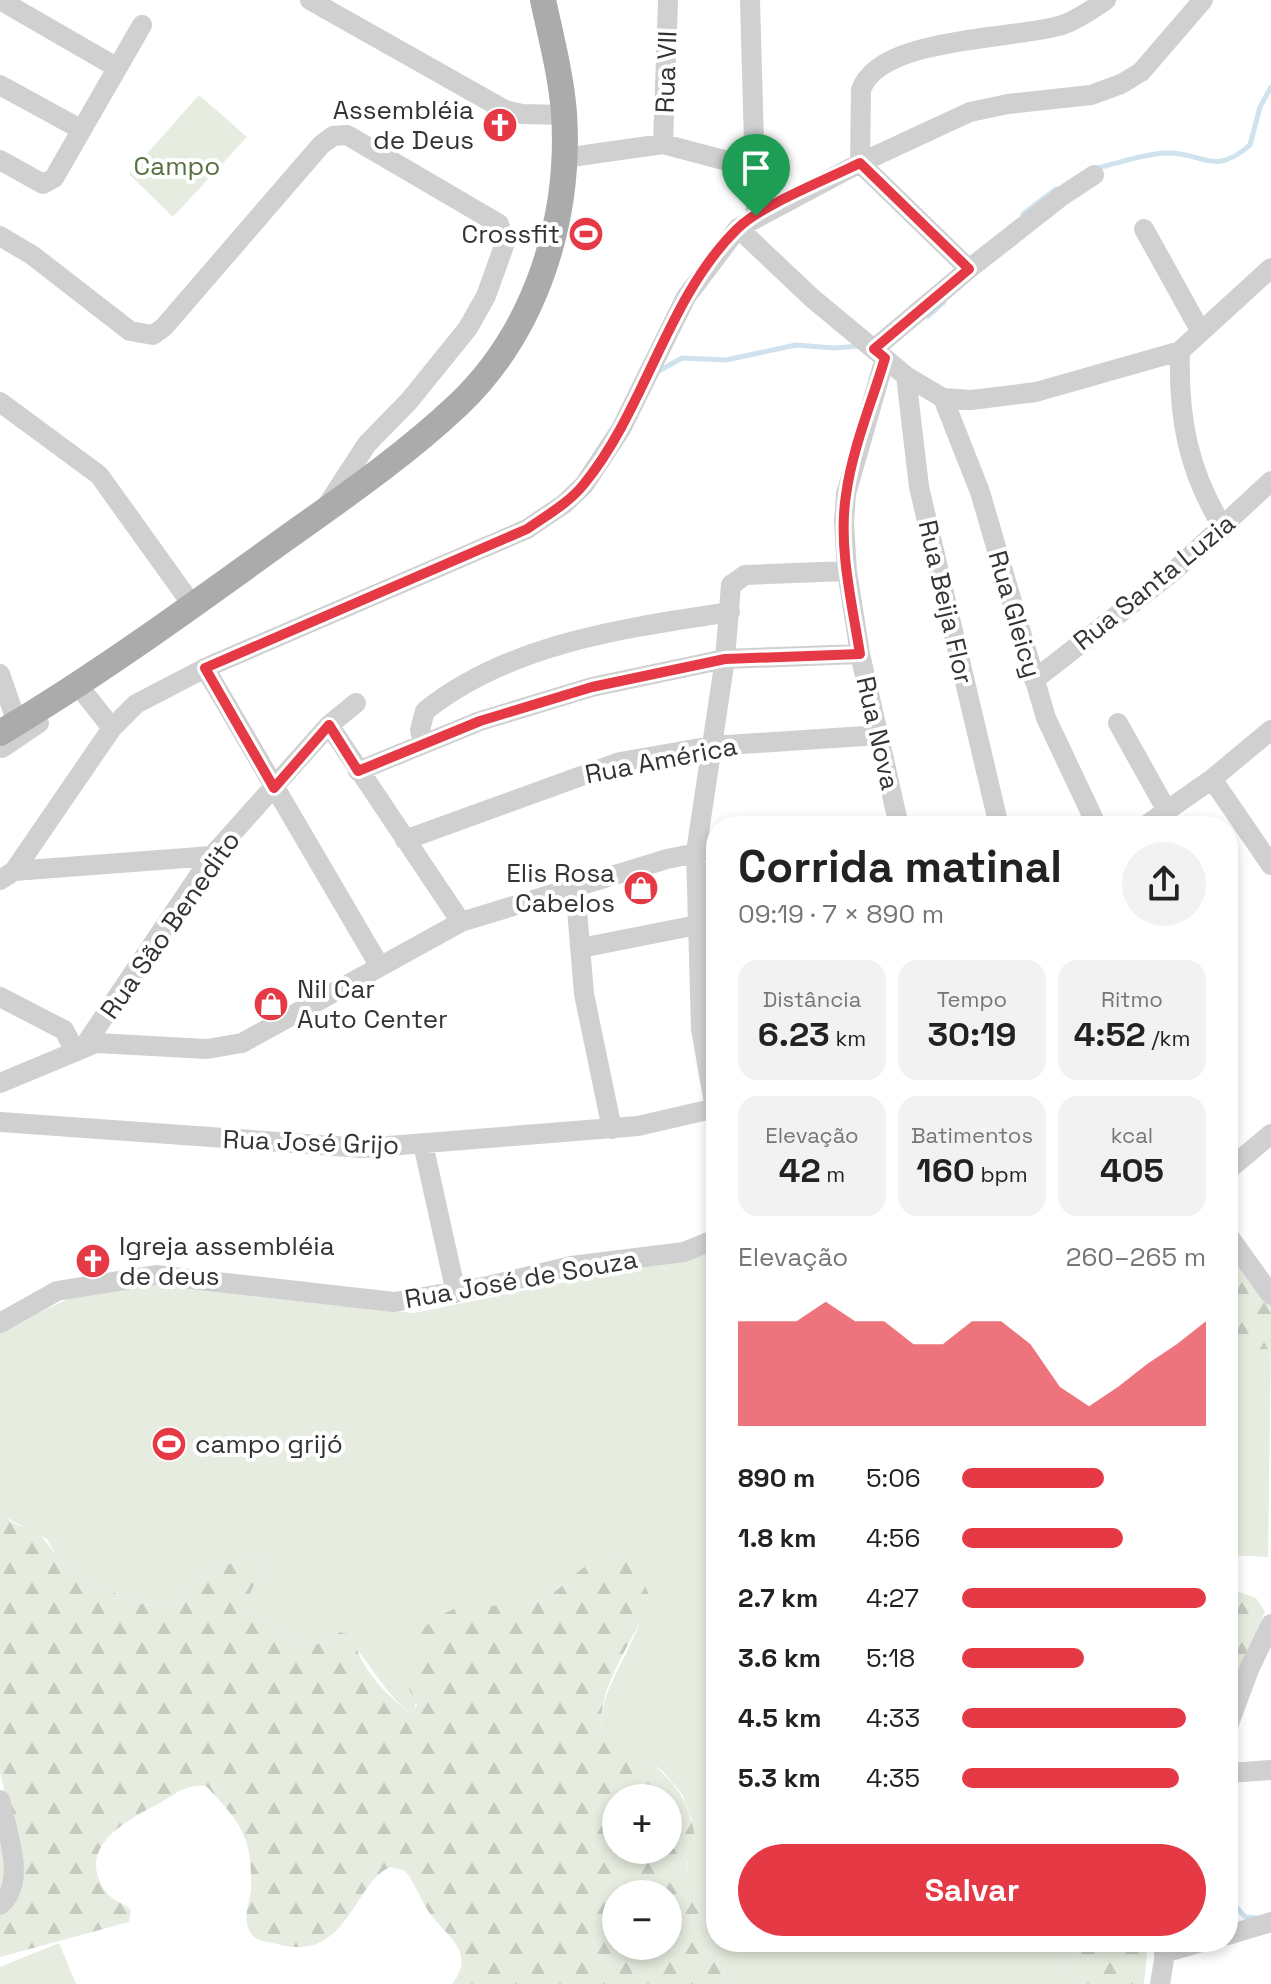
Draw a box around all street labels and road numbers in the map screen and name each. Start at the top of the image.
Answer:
street label: Rua VII [648,30,684,114]
street label: Rua Santa Luzia [1066,506,1242,658]
street label: Rua Beija Flor [911,517,981,687]
street label: Rua Gleicy [981,546,1049,682]
street label: Rua Nova [848,673,908,793]
street label: Rua América [582,729,740,791]
street label: Rua São Benedito [92,824,248,1026]
street label: Rua José Grijo [222,1122,400,1162]
street label: Rua José de Souza [402,1242,640,1316]

